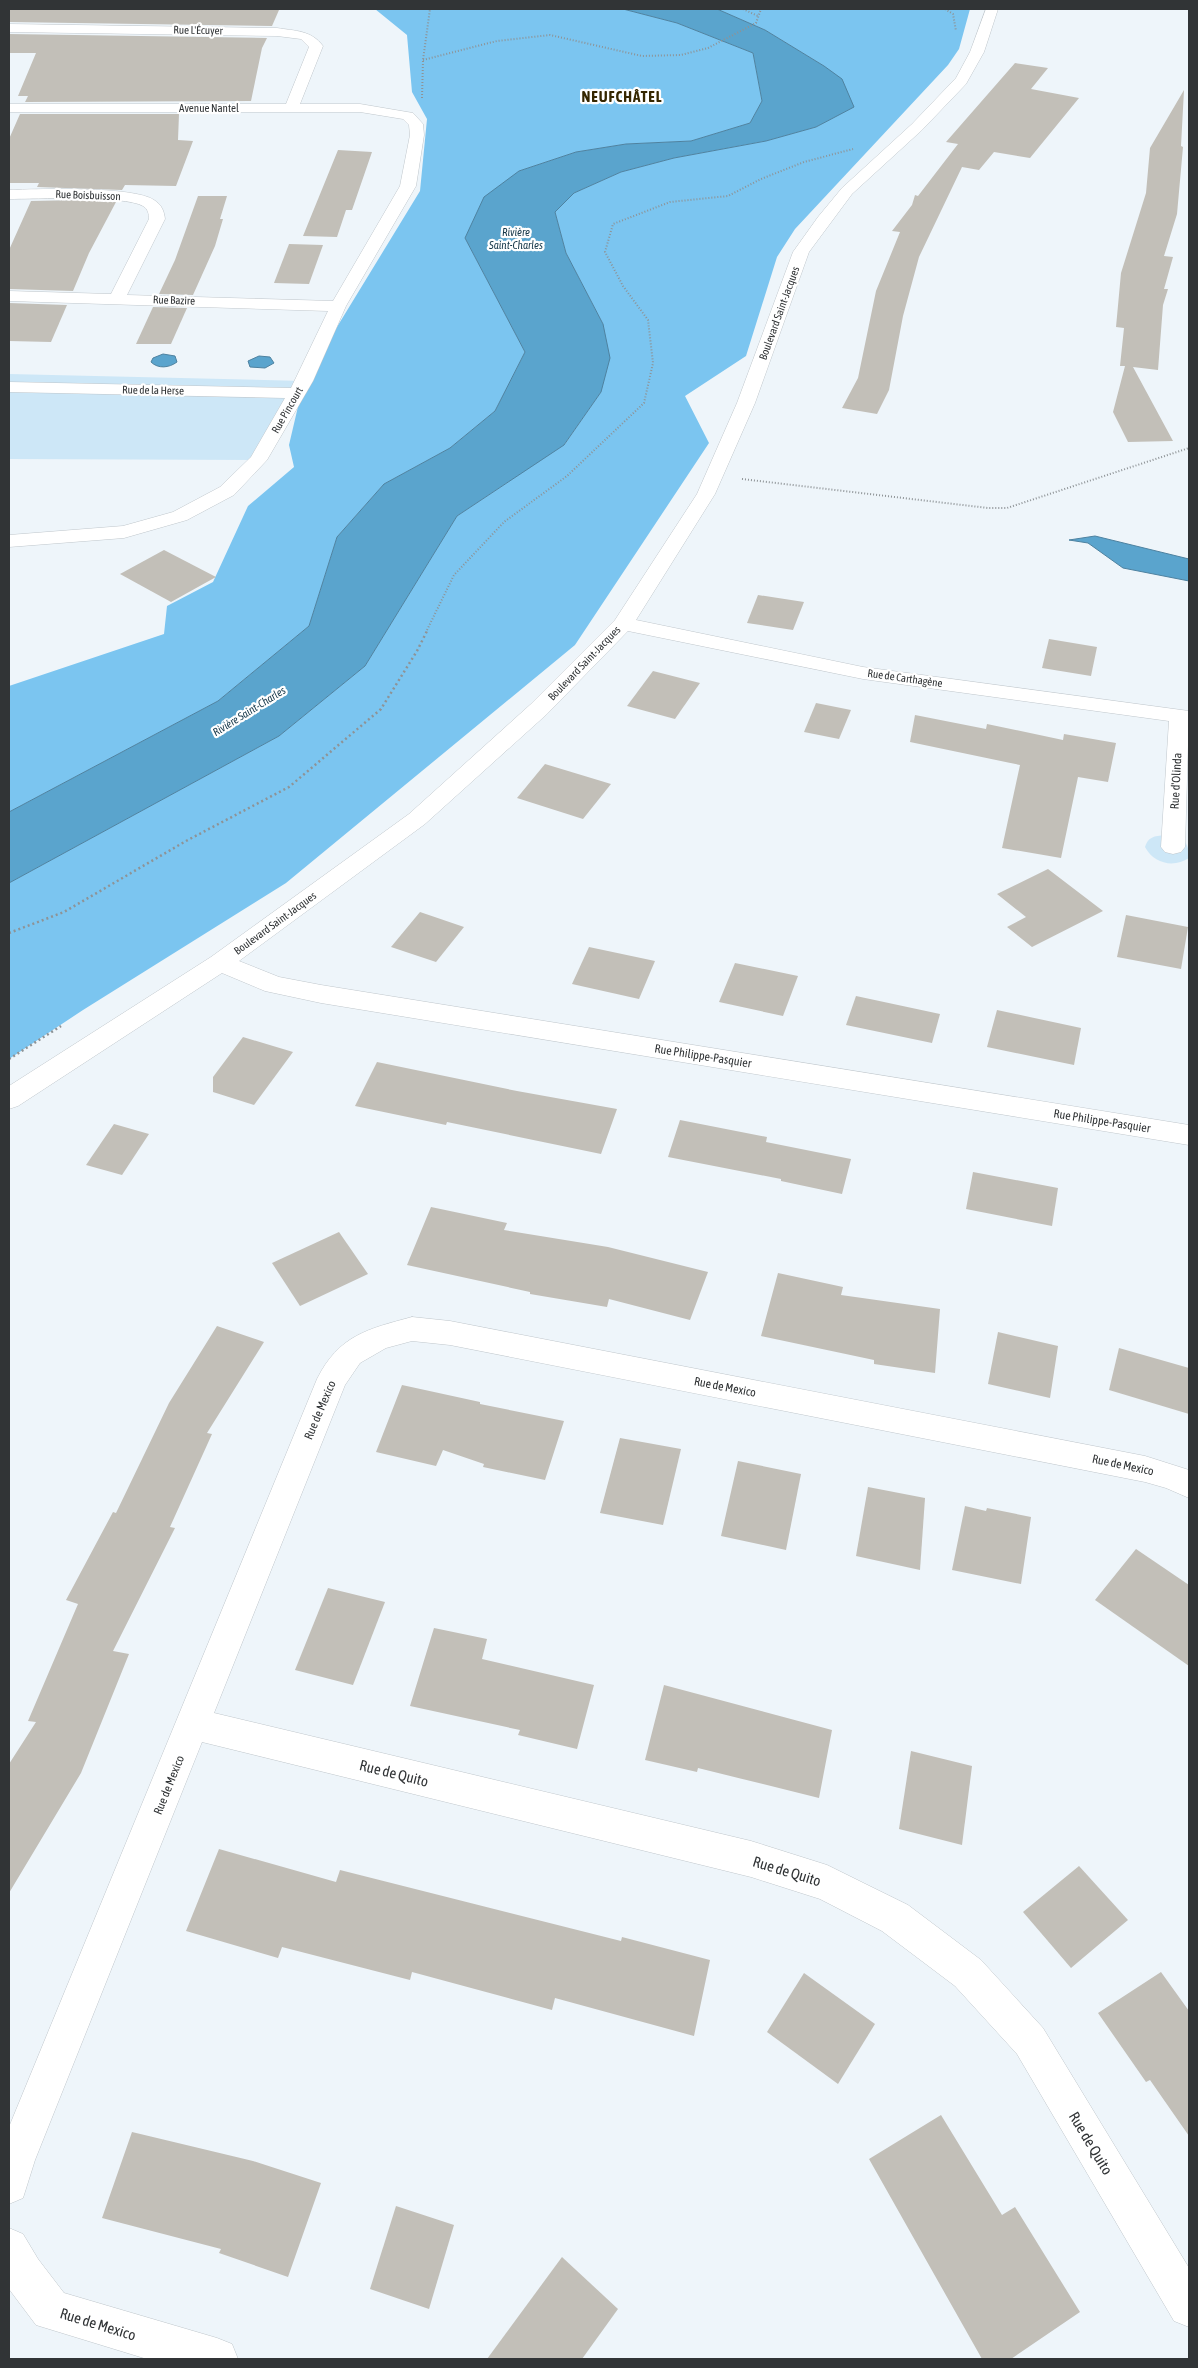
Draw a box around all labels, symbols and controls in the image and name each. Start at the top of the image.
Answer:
street label: Rue L'Écuyer [173,24,224,36]
district label: NEUFCHÂTEL [581,88,663,105]
street label: Avenue Nantel [179,102,239,114]
street label: Rue Boisbuisson [55,188,121,202]
water label: Rivière Saint-Charles [488,226,543,251]
street label: Boulevard Saint-Jacques [757,265,802,361]
street label: Rue Bazire [153,293,195,307]
street label: Rue de la Herse [122,383,184,397]
street label: Rue Pincourt [269,385,305,435]
street label: Boulevard Saint-Jacques [545,623,623,703]
street label: Rue de Carthagène [867,667,943,689]
water label: Rivière Saint-Charles [211,684,288,738]
street label: Rue d'Olinda [1168,752,1184,810]
street label: Boulevard Saint-Jacques [232,889,318,957]
street label: Rue Philippe-Pasquier [654,1041,753,1071]
street label: Rue Philippe-Pasquier [1053,1106,1152,1136]
street label: Rue de Mexico [693,1374,757,1400]
street label: Rue de Mexico [301,1378,339,1442]
street label: Rue de Mexico [1091,1452,1155,1478]
street label: Rue de Mexico [151,1753,187,1817]
street label: Rue de Quito [358,1756,430,1790]
street label: Rue de Quito [751,1853,823,1889]
street label: Rue de Quito [1066,2109,1116,2177]
street label: Rue de Mexico [58,2304,138,2344]

